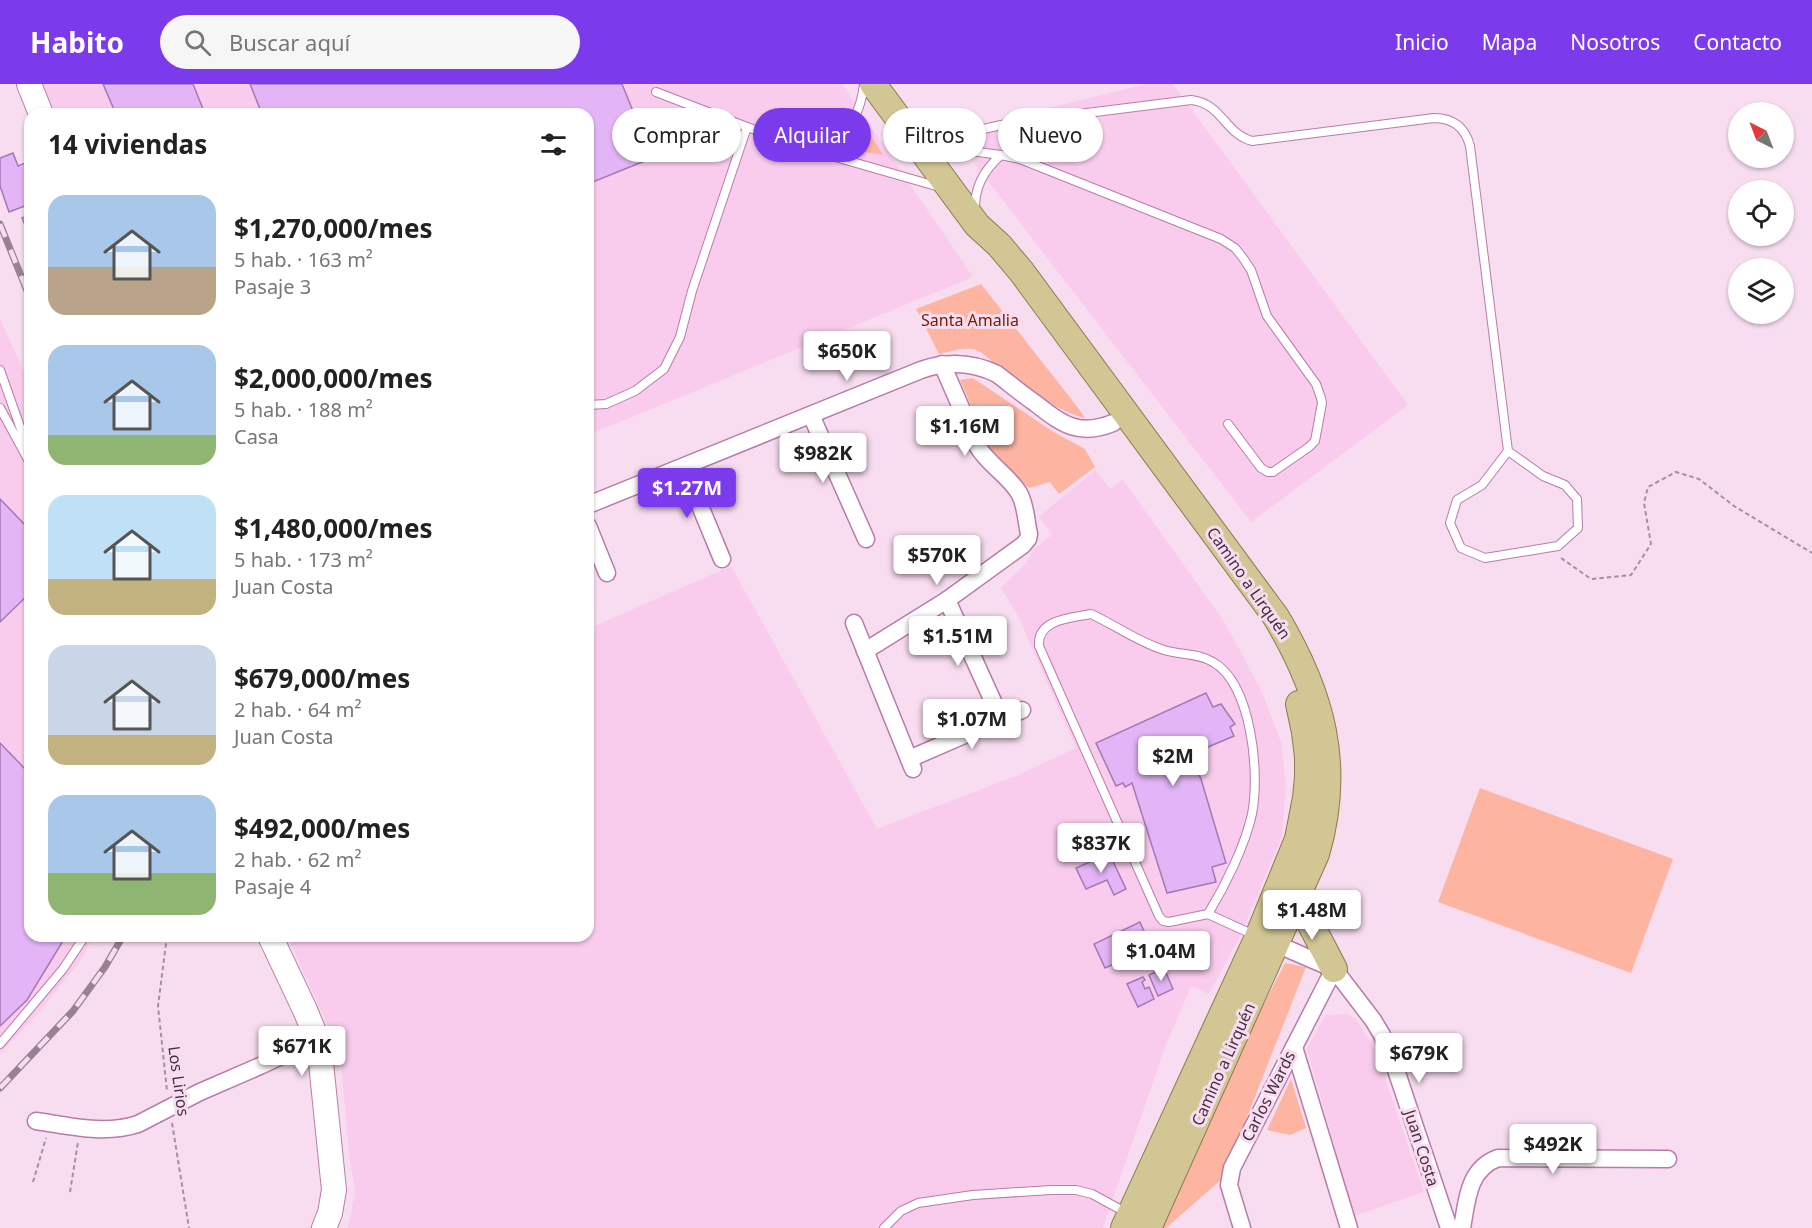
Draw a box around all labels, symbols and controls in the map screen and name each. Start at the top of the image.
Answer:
search box [160,15,580,69]
text: Habito [30,23,124,61]
icon: search [181,26,214,59]
text: Buscar aquí [229,27,350,57]
text: Inicio [1395,28,1449,56]
text: Mapa [1482,28,1537,56]
text: Nosotros [1570,28,1660,56]
text: Contacto [1693,28,1782,56]
north arrow [1728,102,1794,168]
map controls [1728,102,1794,324]
chip: Comprar [612,108,741,162]
chip: Alquilar [753,108,871,162]
chip: Filtros [883,108,986,162]
chip: Nuevo [998,108,1103,162]
text: 14 viviendas [48,126,207,162]
icon: filters [537,128,570,161]
button: locate [1728,180,1794,246]
text: $1,270,000/mes [234,210,433,246]
icon: home [96,219,168,291]
text: 5 hab. · 163 m² [234,246,373,273]
button: layers [1728,258,1794,324]
text: Pasaje 3 [234,273,311,300]
park label: Santa Amalia [921,309,1019,331]
pin: $650K [805,331,889,382]
text: $650K [817,337,877,364]
text: $2,000,000/mes [234,360,433,396]
icon: home [96,369,168,441]
text: 5 hab. · 188 m² [234,396,373,423]
pin: $1.16M [916,406,1014,457]
text: $1.16M [930,412,1000,439]
text: Casa [234,423,279,450]
pin: $982K [781,433,865,484]
text: $982K [793,439,853,466]
pin: $1.27M [638,468,736,519]
text: $1.27M [652,474,722,501]
text: $1,480,000/mes [234,510,433,546]
icon: home [96,519,168,591]
street label: Camino a Lirquén [1202,522,1296,644]
pin: $570K [895,535,979,586]
text: $570K [907,541,967,568]
text: 5 hab. · 173 m² [234,546,373,573]
text: Juan Costa [234,573,333,600]
pin: $1.51M [909,616,1007,667]
text: $1.51M [923,622,993,649]
text: $679,000/mes [234,660,410,696]
icon: home [96,669,168,741]
text: 2 hab. · 64 m² [234,696,361,723]
pin: $1.07M [923,699,1021,750]
text: $1.07M [937,705,1007,732]
text: Juan Costa [234,723,333,750]
pin: $2M [1144,736,1202,787]
text: $2M [1152,742,1194,769]
text: $492,000/mes [234,810,410,846]
icon: home [96,819,168,891]
pin: $837K [1059,823,1143,874]
text: $837K [1071,829,1131,856]
text: 2 hab. · 62 m² [234,846,361,873]
text: Pasaje 4 [234,873,311,900]
pin: $1.48M [1263,890,1361,941]
text: $1.48M [1277,896,1347,923]
pin: $1.04M [1112,931,1210,982]
text: $1.04M [1126,937,1196,964]
street label: Camino a Lirquén [1186,999,1260,1129]
pin: $671K [260,1026,344,1077]
text: $671K [272,1032,332,1059]
pin: $679K [1377,1033,1461,1084]
text: $679K [1389,1039,1449,1066]
street label: Los Lirios [163,1045,195,1117]
street label: Carlos Wards [1236,1047,1300,1145]
street label: Juan Costa [1399,1105,1445,1189]
pin: $492K [1511,1124,1595,1175]
text: $492K [1523,1130,1583,1157]

